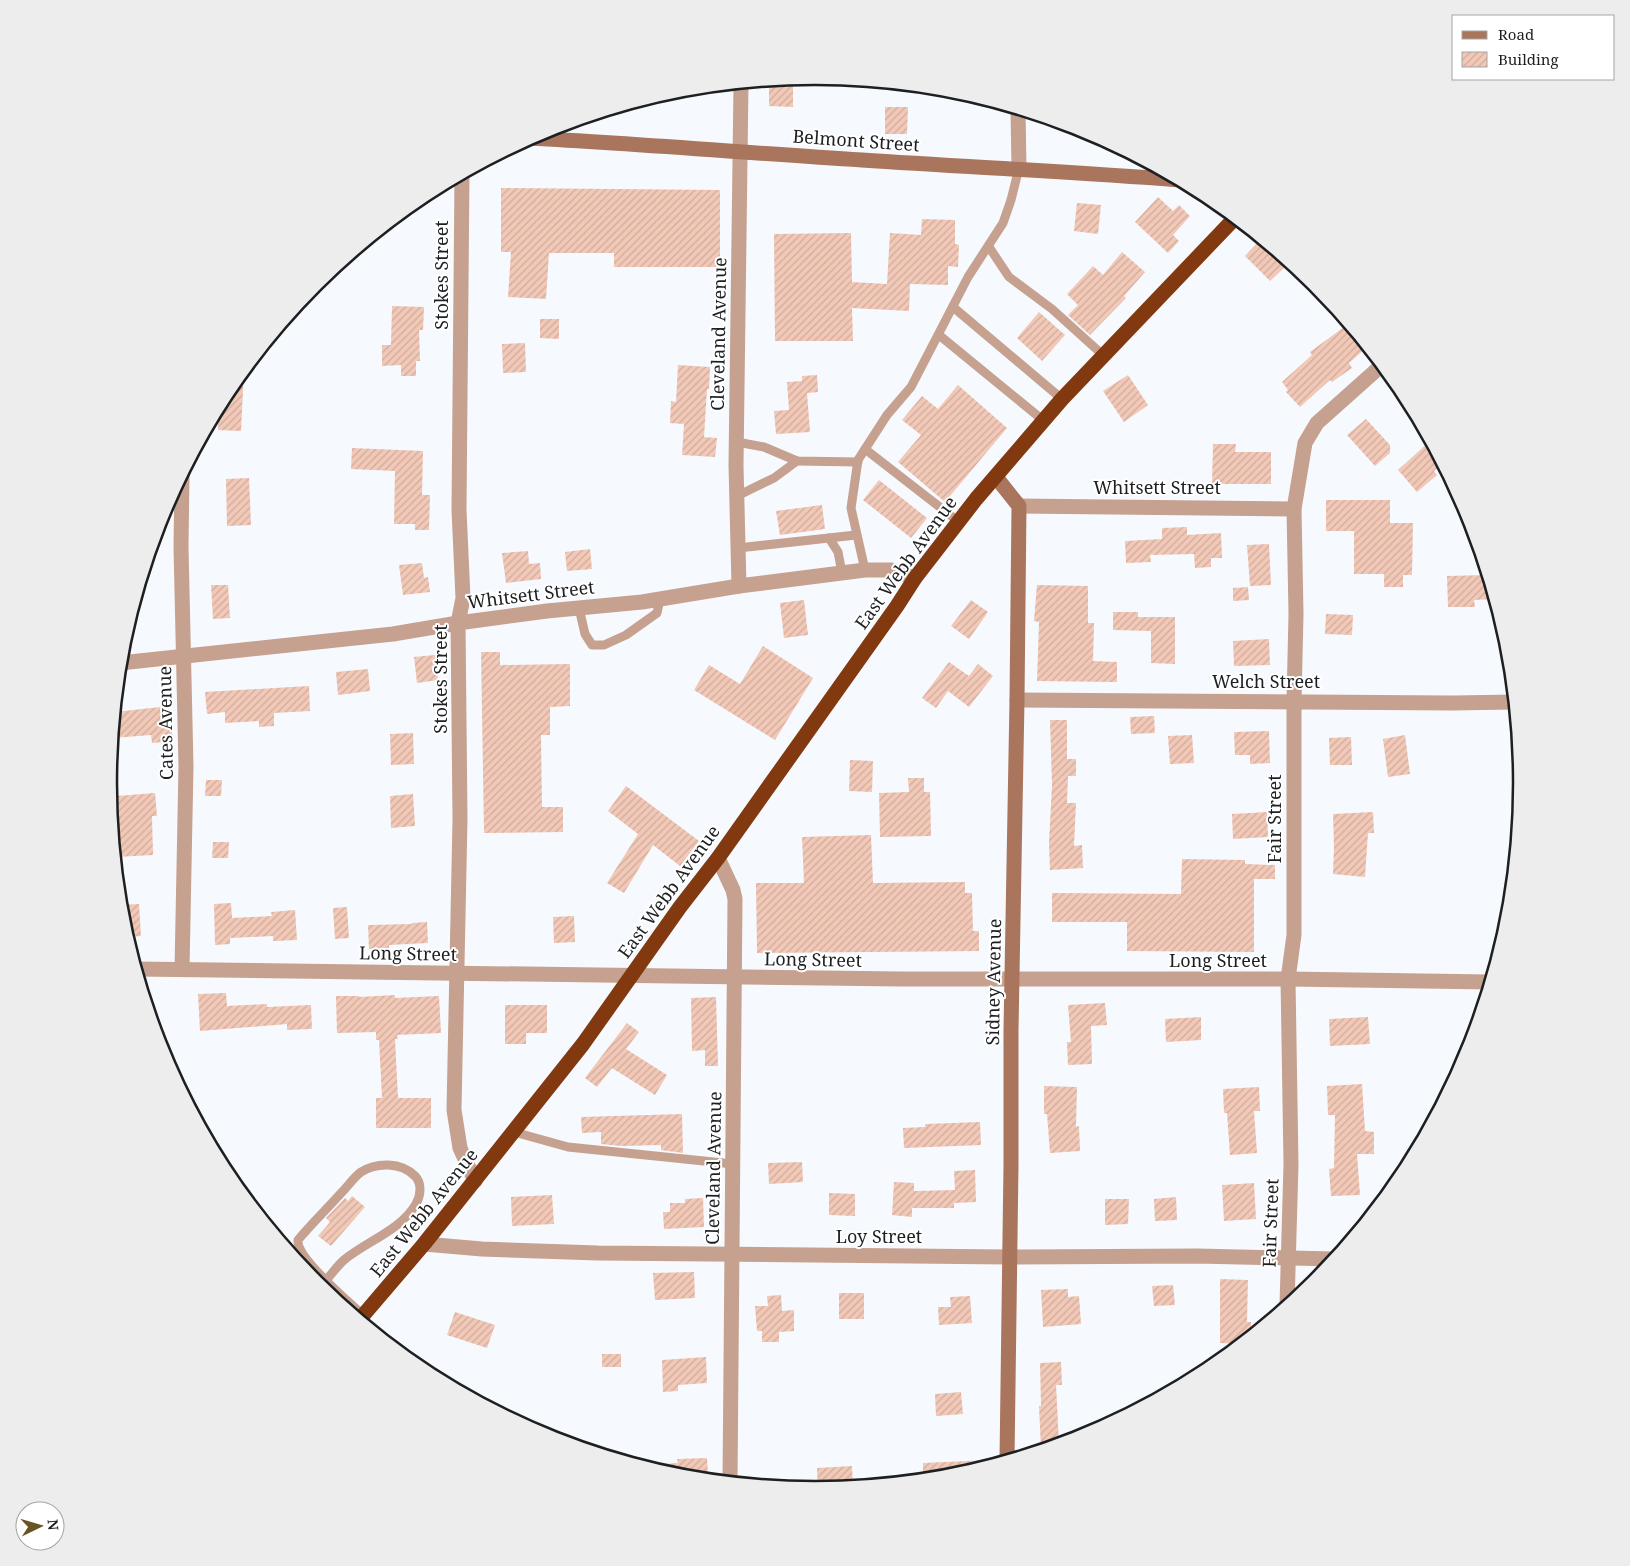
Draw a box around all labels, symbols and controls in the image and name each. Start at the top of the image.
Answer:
legend [1452,15,1615,80]
text: Road [1498,24,1534,44]
text: Building [1498,49,1559,69]
street label: Belmont Street [792,124,920,156]
street label: Stokes Street [429,220,453,330]
street label: Cleveland Avenue [705,257,731,411]
street label: Whitsett Street [1093,475,1221,499]
street label: East Webb Avenue [849,491,962,634]
street label: Whitsett Street [466,574,596,614]
street label: Stokes Street [428,624,452,734]
street label: Cates Avenue [152,666,178,780]
street label: Welch Street [1212,669,1320,693]
street label: Fair Street [1262,774,1286,864]
street label: East Webb Avenue [612,820,725,963]
street label: Sidney Avenue [980,918,1006,1046]
street label: Long Street [359,940,457,966]
street label: Long Street [764,946,862,972]
street label: Long Street [1169,948,1267,972]
street label: Cleveland Avenue [700,1091,726,1245]
street label: East Webb Avenue [364,1143,483,1282]
street label: Fair Street [1256,1178,1284,1268]
street label: Loy Street [836,1224,922,1248]
north arrow [15,1501,65,1551]
text: N [44,1518,63,1531]

